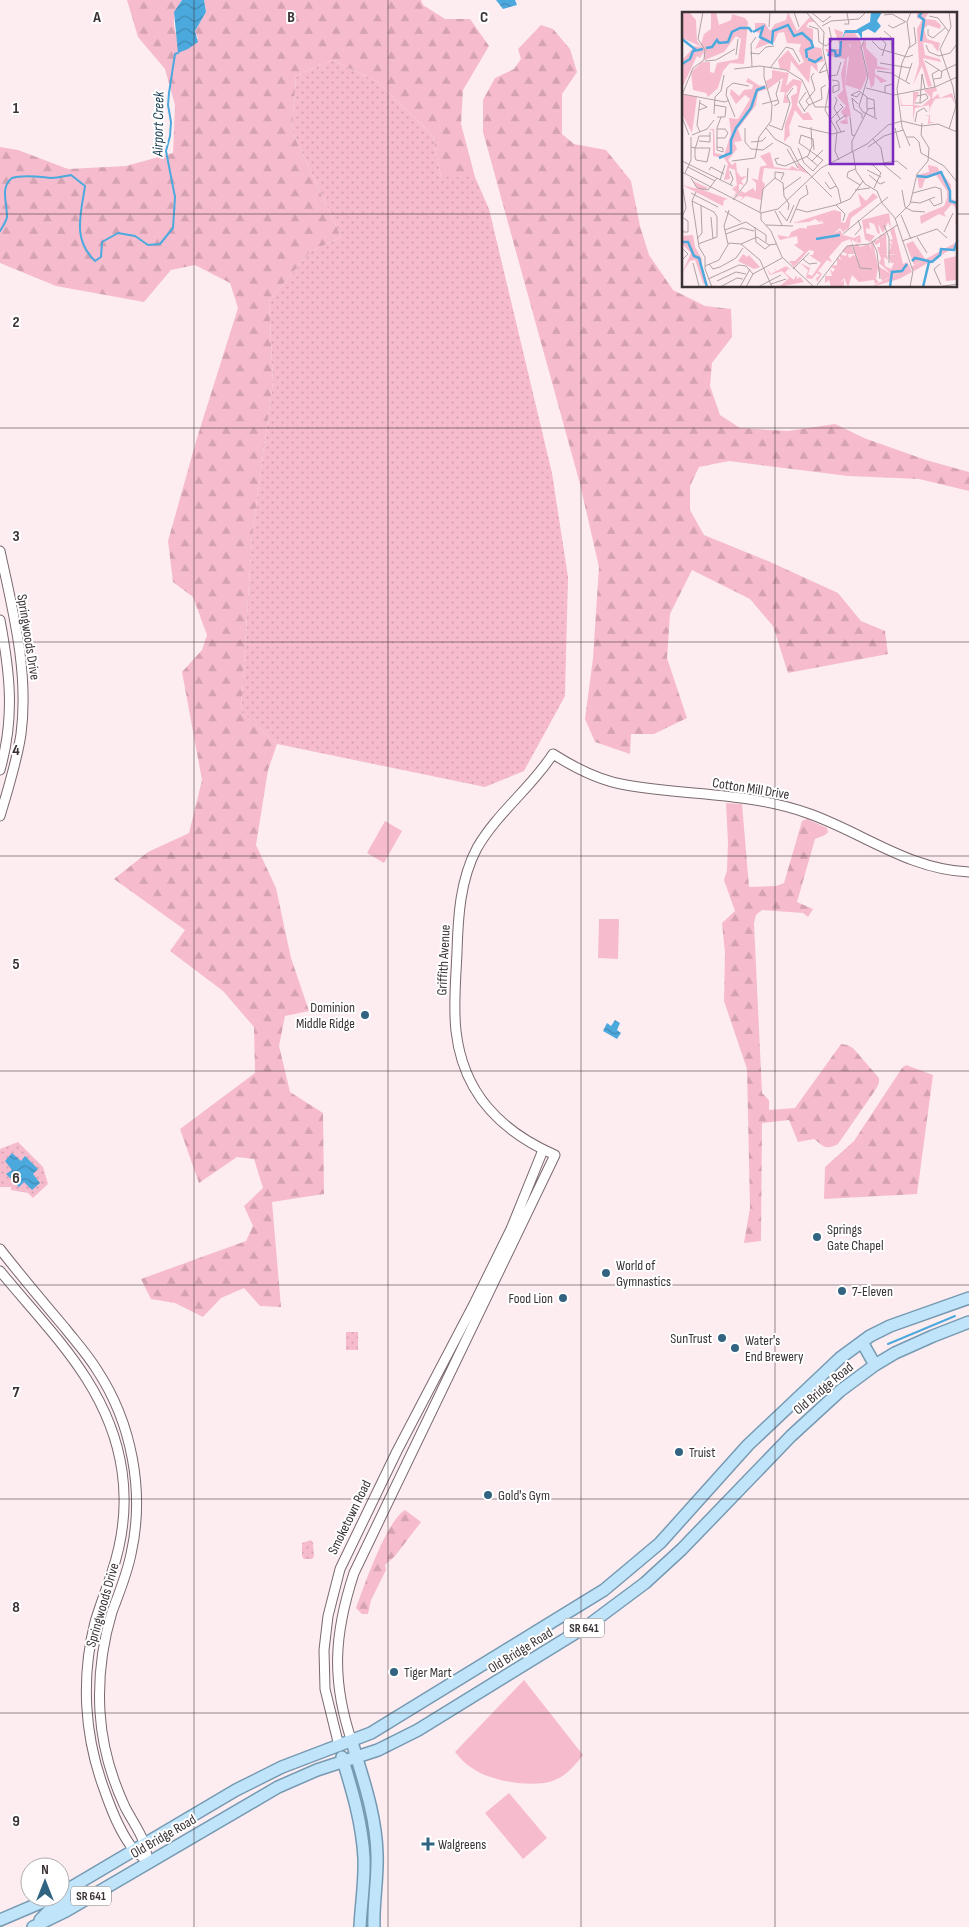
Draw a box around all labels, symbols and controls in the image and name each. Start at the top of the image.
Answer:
text: A [92,8,101,27]
text: B [287,8,295,27]
text: C [480,8,488,27]
inset map [682,12,956,288]
water label: Airport Creek [148,91,169,158]
text: 1 [13,99,20,118]
text: 2 [12,313,20,332]
text: 3 [12,527,20,546]
street label: Springwoods Drive [13,593,44,681]
text: 4 [12,741,20,760]
street label: Cotton Mill Drive [711,774,791,803]
street label: Griffith Avenue [433,924,454,996]
text: 5 [12,955,20,974]
place label: Dominion Middle Ridge [296,999,355,1032]
marker: Dominion Middle Ridge [359,1009,371,1021]
text: 6 [12,1169,20,1188]
place label: Springs Gate Chapel [827,1221,884,1254]
marker: Springs Gate Chapel [811,1231,823,1243]
place label: World of Gymnastics [616,1257,671,1290]
marker: World of Gymnastics [600,1267,612,1279]
place label: 7-Eleven [852,1283,893,1300]
marker: 7-Eleven [836,1285,848,1297]
place label: Food Lion [509,1290,553,1307]
marker: Food Lion [557,1292,569,1304]
place label: SunTrust [670,1330,712,1347]
marker: SunTrust [716,1332,728,1344]
place label: Water's End Brewery [745,1332,804,1365]
marker: Water's End Brewery [729,1342,741,1354]
street label: Old Bridge Road [790,1358,857,1418]
text: 7 [13,1383,20,1402]
place label: Truist [689,1444,715,1461]
marker: Truist [673,1446,685,1458]
street label: Smoketown Road [324,1477,375,1557]
place label: Gold's Gym [498,1487,550,1504]
marker: Gold's Gym [482,1489,494,1501]
street label: Springwoods Drive [82,1561,123,1649]
text: 8 [12,1598,20,1617]
road number: SR 641 [564,1619,604,1638]
street label: Old Bridge Road [485,1624,556,1677]
place label: Tiger Mart [404,1664,452,1681]
marker: Tiger Mart [388,1666,400,1678]
street label: Old Bridge Road [127,1811,199,1862]
text: 9 [12,1812,20,1831]
place label: Walgreens [438,1836,486,1853]
marker: Walgreens [422,1838,434,1850]
north arrow [20,1857,70,1907]
text: N [41,1861,49,1878]
road number: SR 641 [71,1886,111,1905]

